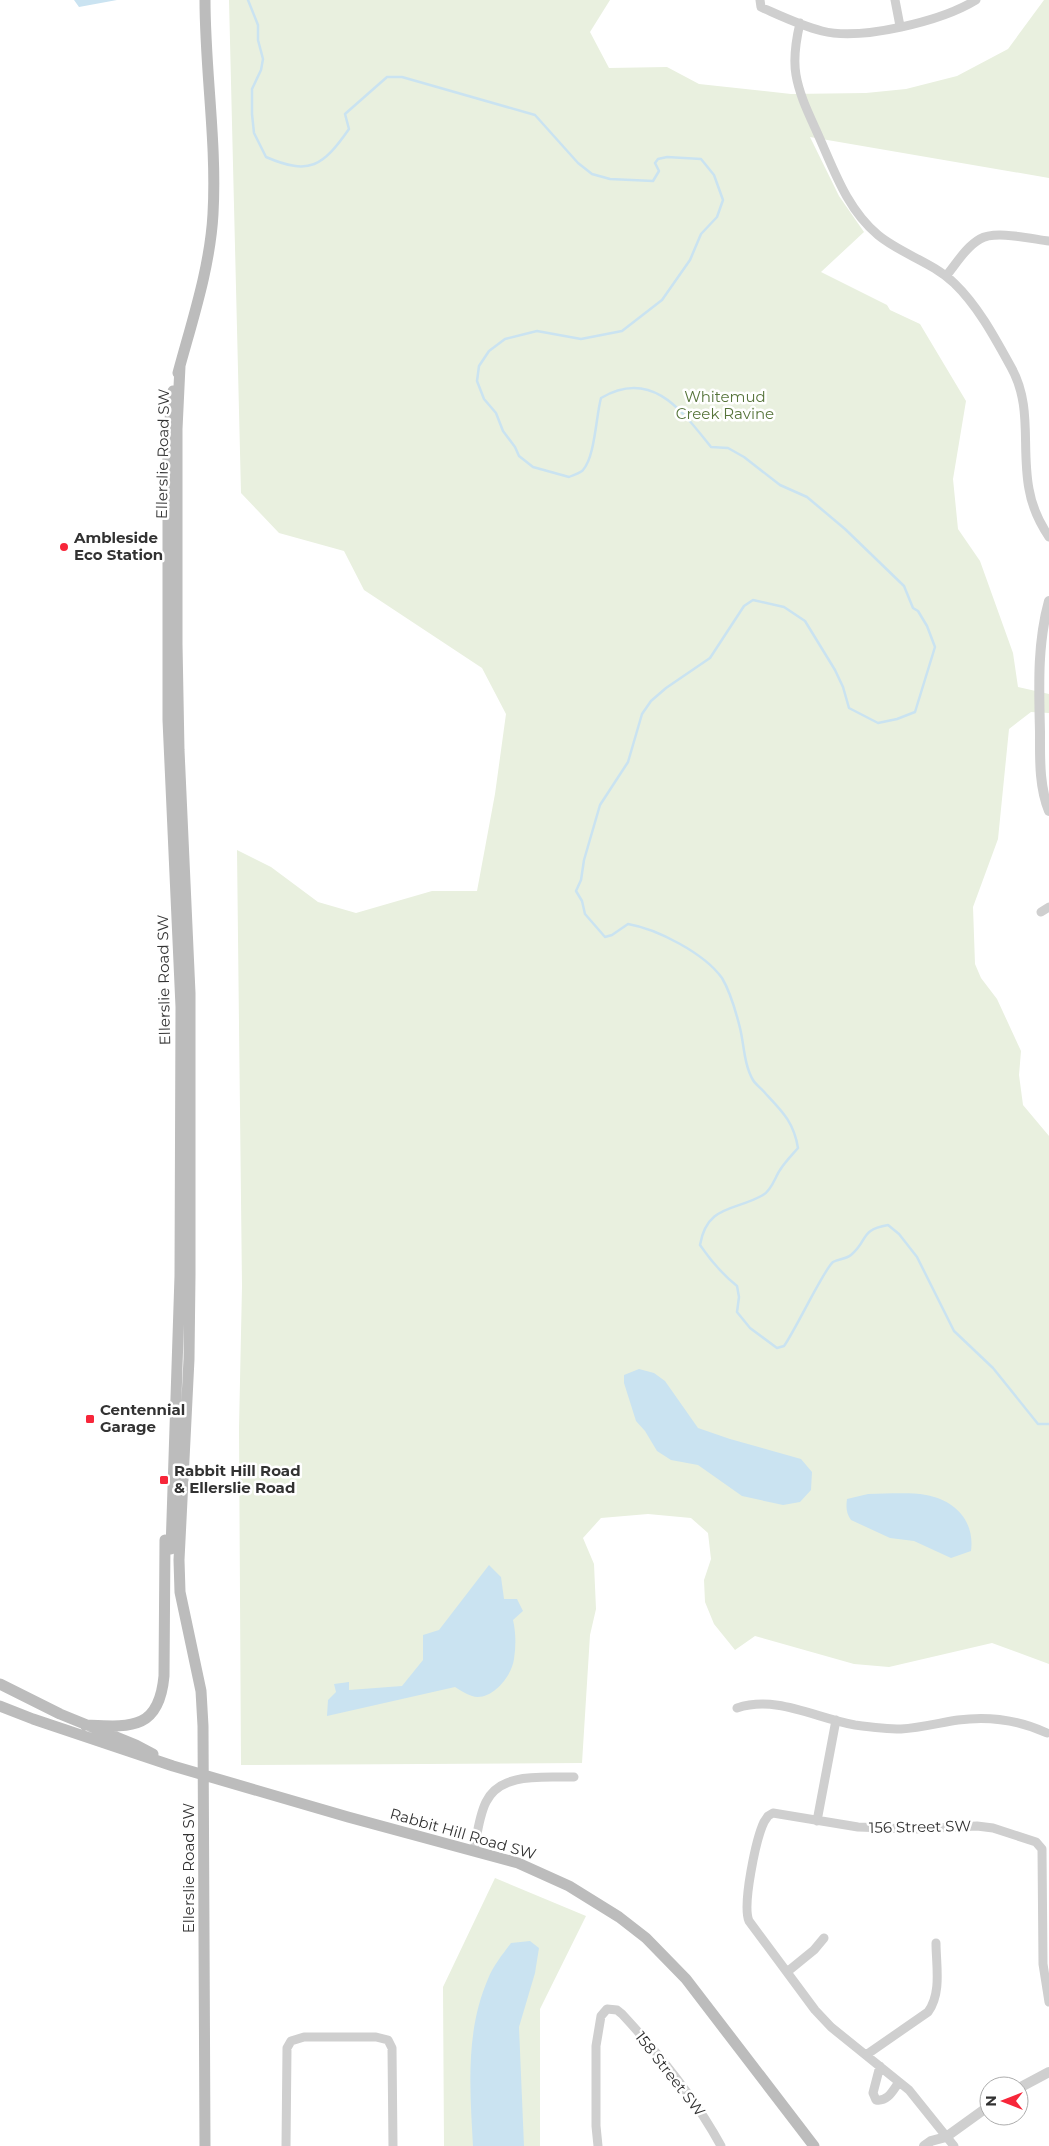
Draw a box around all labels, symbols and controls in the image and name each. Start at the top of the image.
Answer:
park label: Whitemud Creek Ravine [676,387,774,423]
street label: Ellerslie Road SW [152,388,173,519]
place label: Ambleside Eco Station [73,528,163,564]
marker: Ambleside Eco Station [58,541,70,553]
street label: Ellerslie Road SW [153,914,174,1045]
place label: Centennial Garage [100,1400,185,1436]
marker: Centennial Garage [84,1413,96,1425]
place label: Rabbit Hill Road & Ellerslie Road [174,1461,301,1497]
marker: Rabbit Hill Road & Ellerslie Road [158,1474,170,1486]
street label: Ellerslie Road SW [179,1802,198,1933]
street label: Rabbit Hill Road SW [388,1804,539,1864]
street label: 156 Street SW [869,1816,972,1837]
street label: 158 Street SW [631,2027,710,2120]
north arrow [979,2076,1029,2126]
text: N [982,2095,1000,2107]

